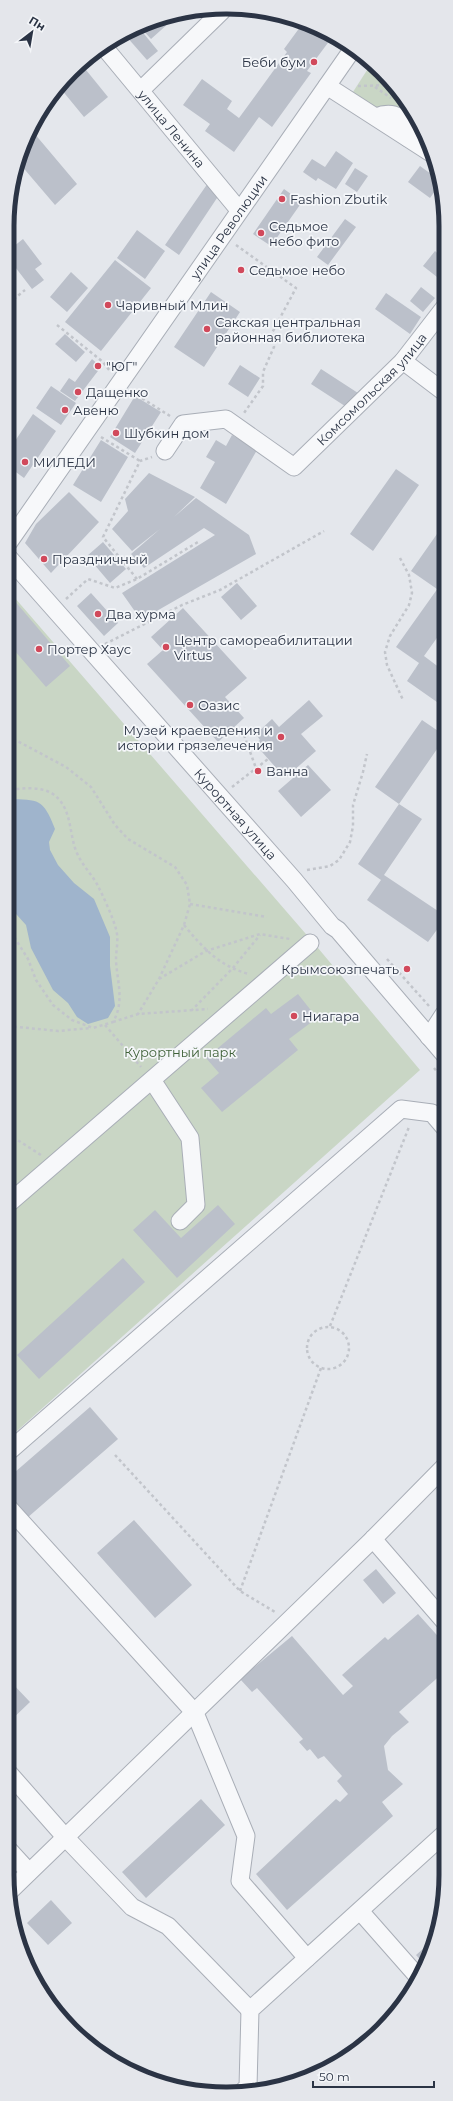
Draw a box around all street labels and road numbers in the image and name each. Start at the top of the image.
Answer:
street label: улица Ленина [134,86,209,171]
street label: улица Революции [186,172,271,283]
street label: Комсомольская улица [313,330,430,449]
street label: Курортная улица [191,765,280,863]

